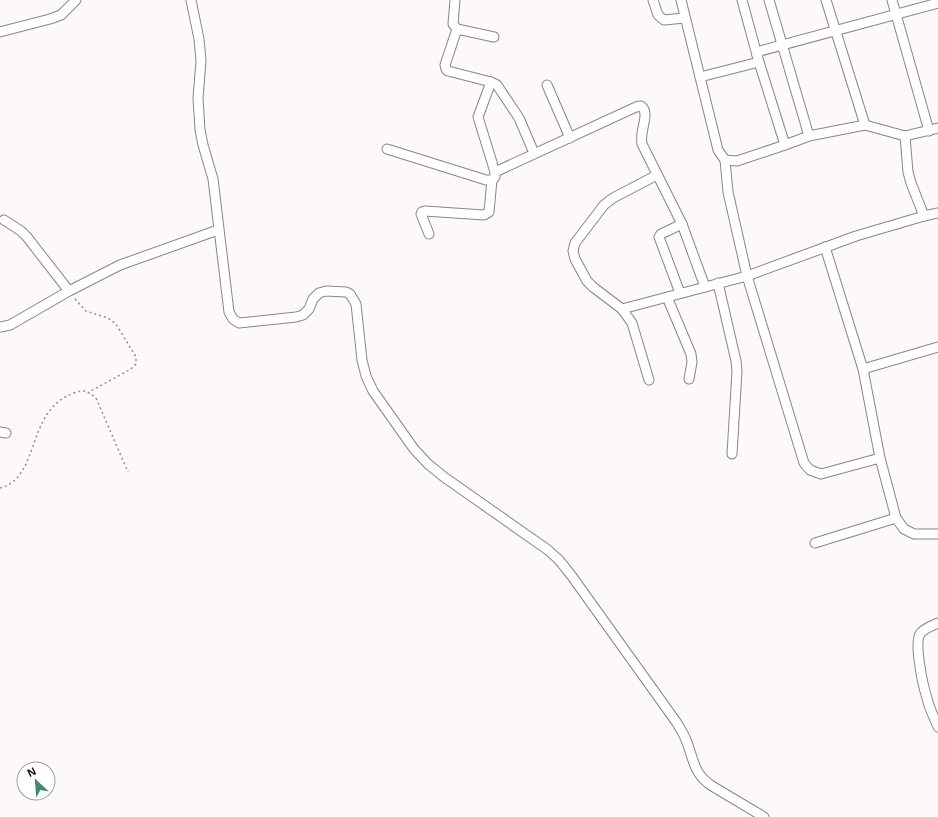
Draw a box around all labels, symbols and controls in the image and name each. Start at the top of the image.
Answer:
north arrow [16,761,56,801]
text: N [25,765,38,779]

